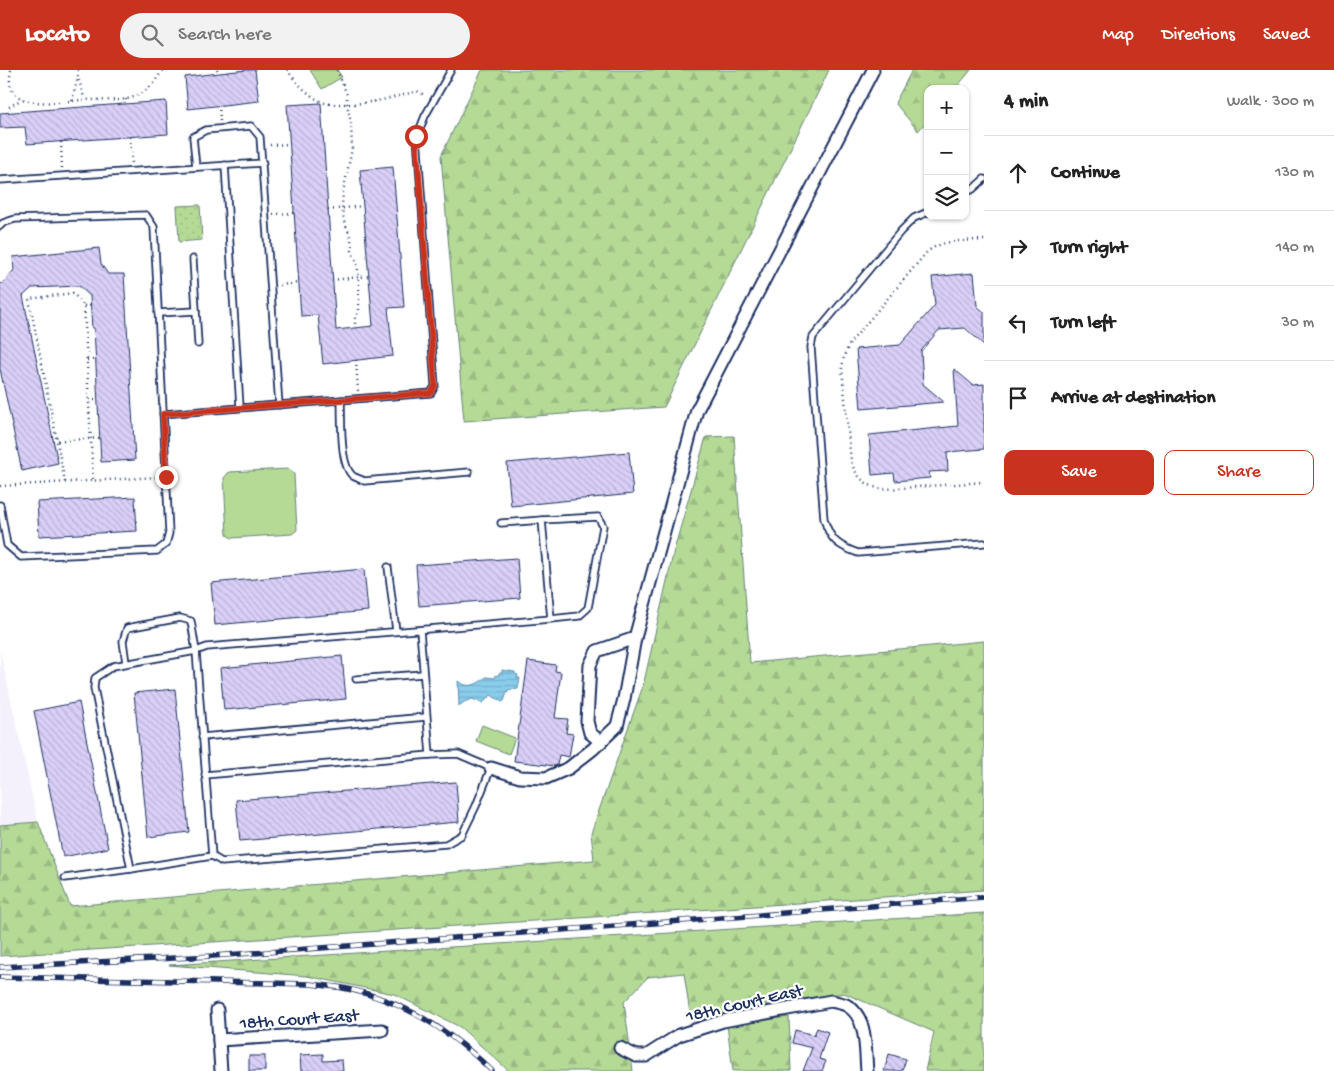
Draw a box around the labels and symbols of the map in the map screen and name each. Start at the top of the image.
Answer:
route start [405,125,428,148]
route end [155,466,178,489]
street label: 18th Court East [683,980,807,1028]
street label: 18th Court East [238,1006,361,1035]

